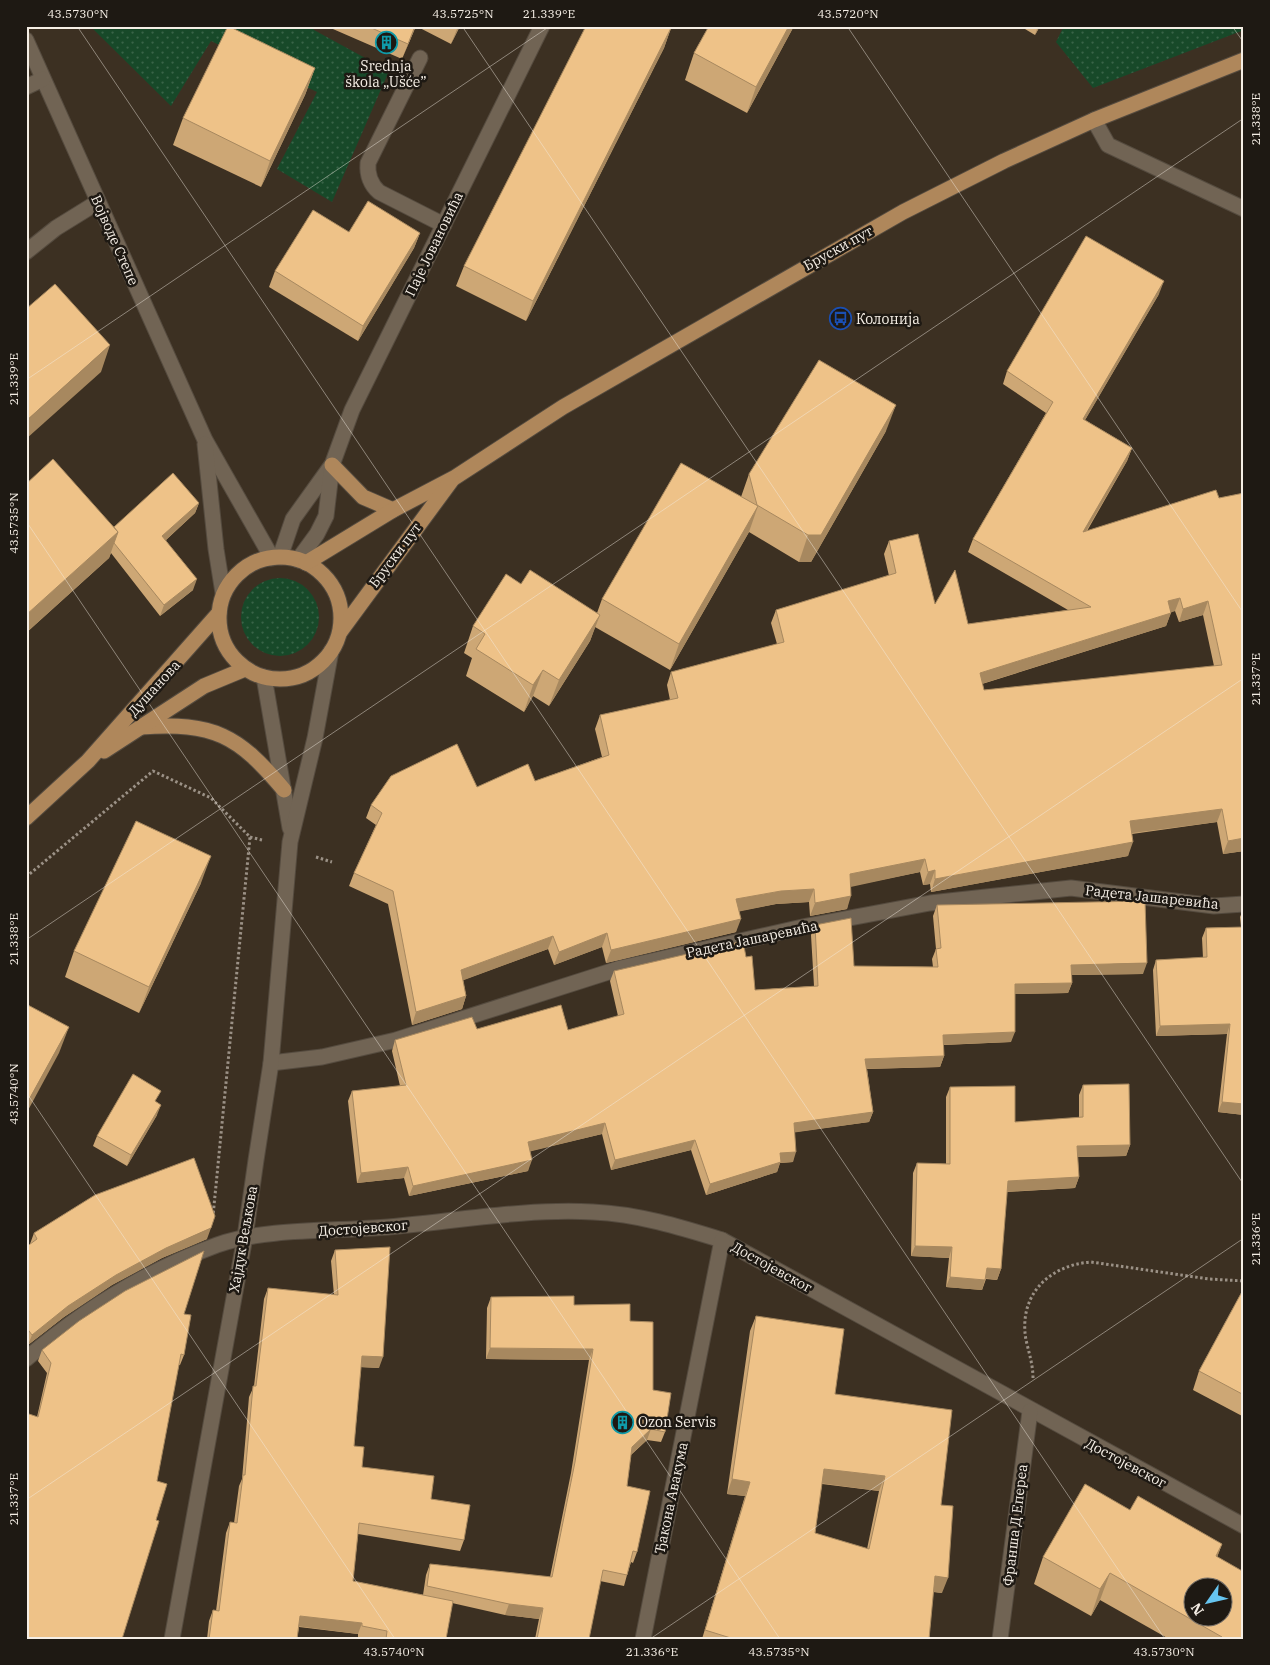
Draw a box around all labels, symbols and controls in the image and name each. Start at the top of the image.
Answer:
text: 43.5730°N [47,6,109,21]
text: 43.5725°N [432,6,494,21]
text: 21.339°E [523,6,575,21]
text: 43.5720°N [817,6,879,21]
building icon: Srednja škola „Ušće” [374,31,398,55]
place label: Srednja škola „Ušće” [345,57,427,91]
text: 21.338°E [1248,93,1263,145]
street label: Паје Јовановића [401,189,467,299]
street label: Војводе Степе [87,192,143,288]
street label: Бруски пут [800,222,876,274]
bus stop icon: Колонија [828,307,852,331]
place label: Колонија [856,310,920,328]
text: 21.339°E [6,353,21,405]
text: 43.5735°N [6,492,21,554]
street label: Бруски пут [365,519,425,591]
text: 21.337°E [1248,653,1263,705]
street label: Душанова [124,656,184,720]
street label: Радета Јашаревића [1084,881,1220,913]
text: 21.338°E [6,913,21,965]
street label: Радета Јашаревића [685,916,820,962]
text: 43.5740°N [6,1063,21,1125]
street label: Хајдук Вељкова [225,1184,261,1294]
text: 21.336°E [1248,1213,1263,1265]
street label: Достојевског [318,1216,408,1240]
street label: Достојевског [729,1237,816,1297]
building icon: Ozon Servis [610,1410,634,1434]
place label: Ozon Servis [638,1413,716,1431]
street label: Достојевског [1082,1434,1170,1492]
street label: Ђакона Авакума [650,1440,692,1556]
street label: Франша Д Епереа [999,1463,1031,1587]
text: 21.337°E [6,1473,21,1525]
north arrow [1182,1578,1232,1628]
text: N [1187,1600,1208,1619]
text: 43.5740°N [363,1644,425,1659]
text: 21.336°E [626,1644,678,1659]
text: 43.5735°N [748,1644,810,1659]
text: 43.5730°N [1133,1644,1195,1659]

